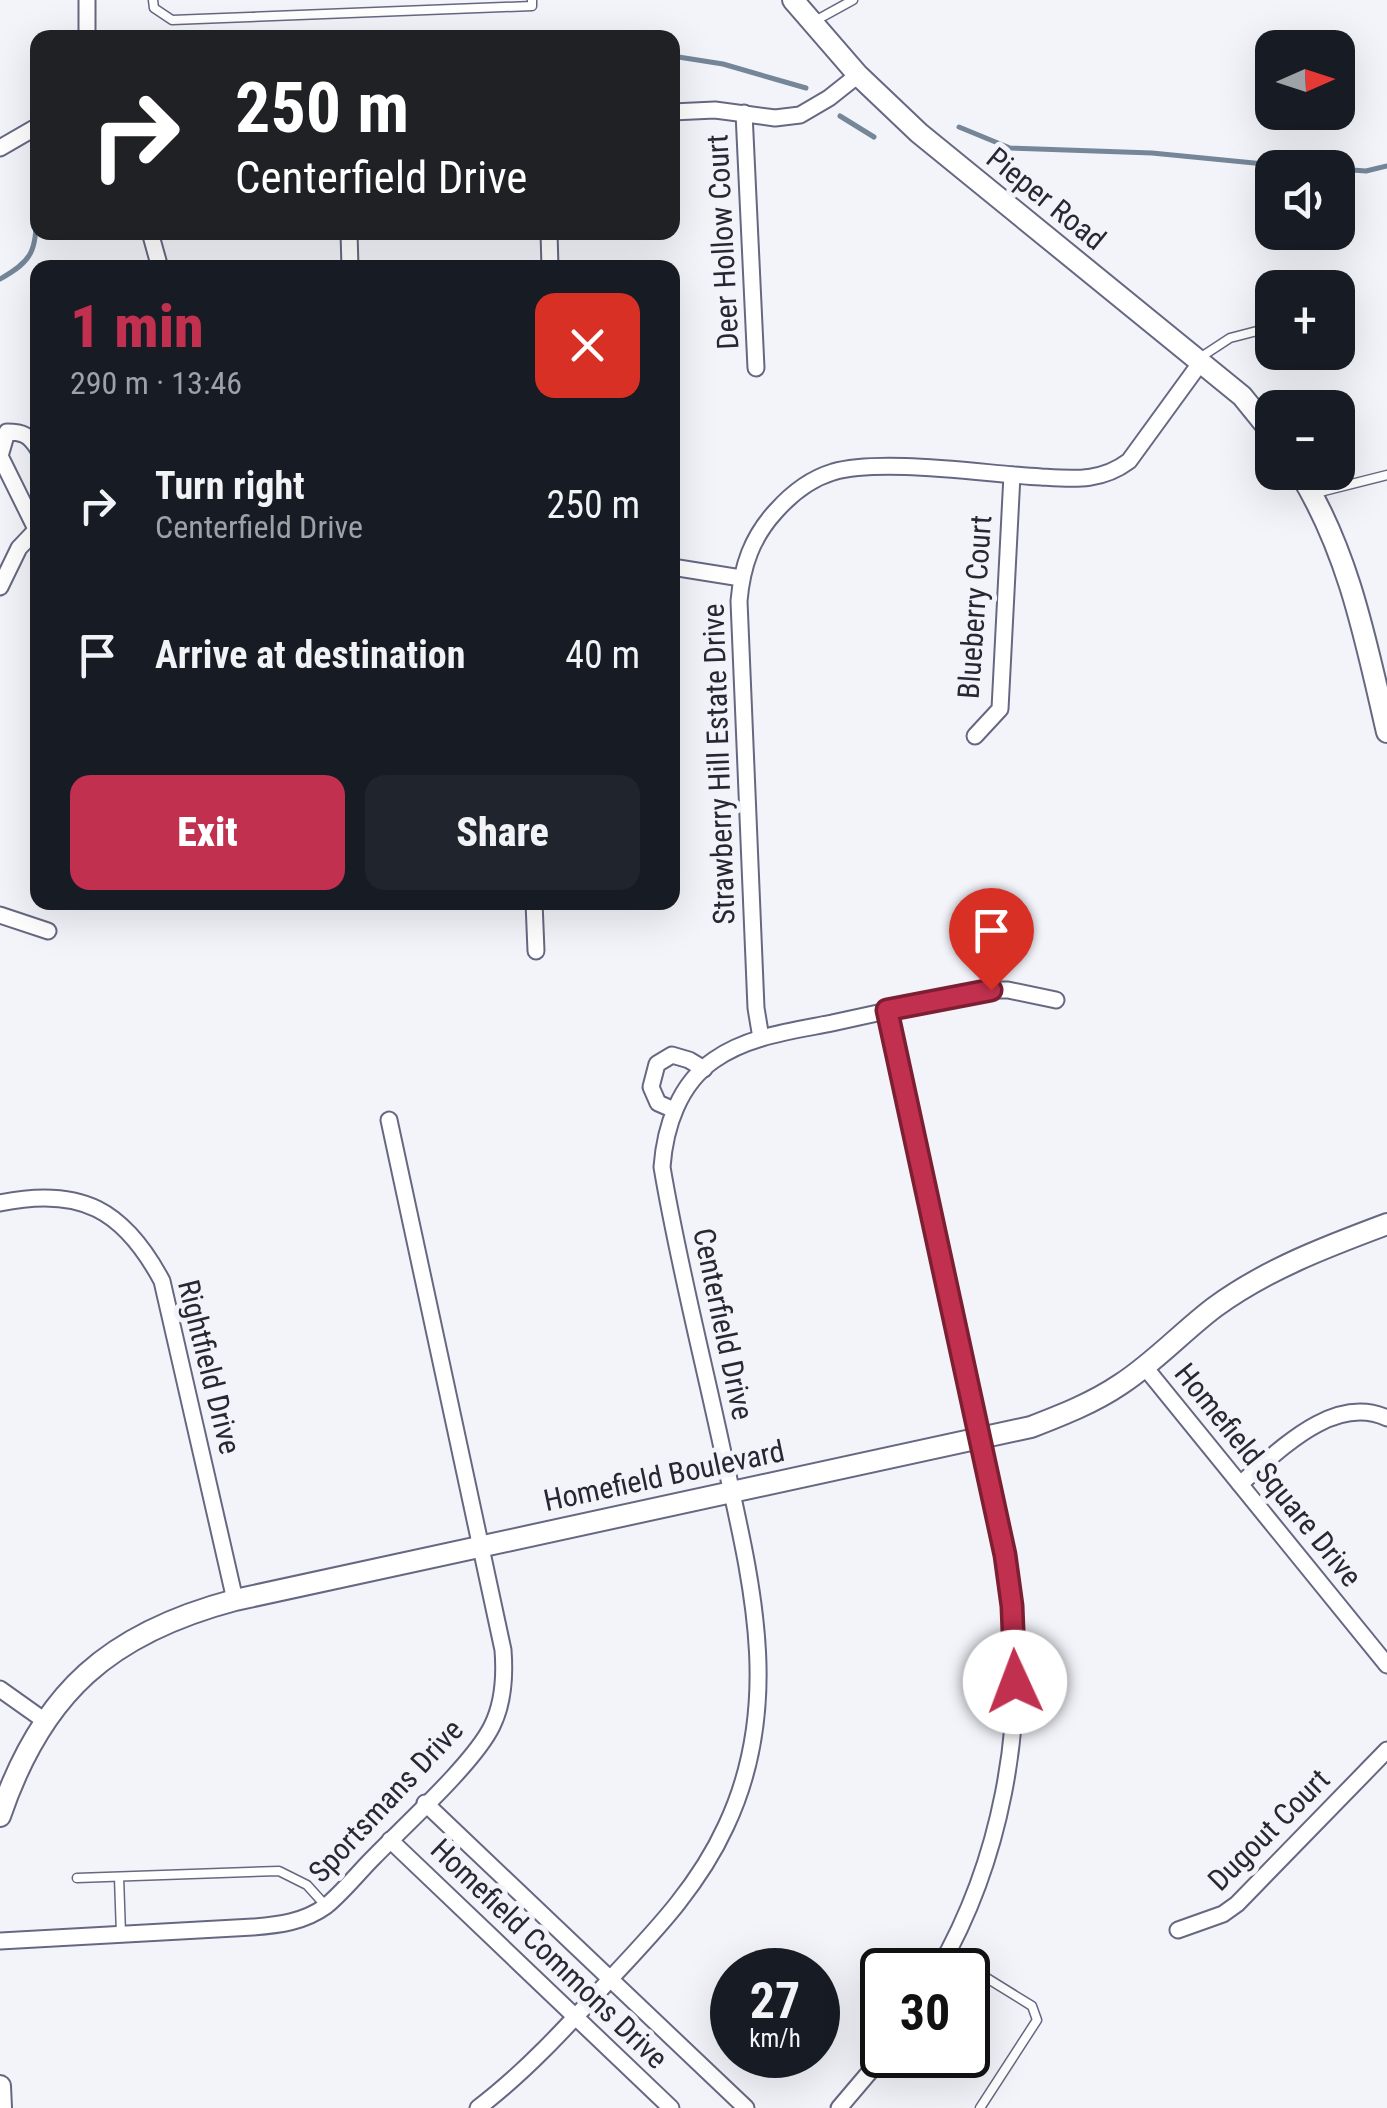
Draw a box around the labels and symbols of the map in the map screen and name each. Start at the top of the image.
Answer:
north arrow [1255,30,1355,130]
street label: Deer Hollow Court [699,134,746,351]
street label: Pieper Road [980,140,1113,257]
street label: Blueberry Court [951,514,998,700]
street label: Strawberry Hill Estate Drive [695,603,742,925]
pin [949,888,1034,991]
street label: Centerfield Drive [686,1225,761,1423]
street label: Rightfield Drive [171,1276,248,1458]
street label: Homefield Square Drive [1168,1356,1369,1593]
street label: Homefield Boulevard [540,1433,787,1518]
position arrow [963,1630,1067,1734]
street label: Sportsmans Drive [301,1712,470,1889]
street label: Dugout Court [1201,1762,1337,1898]
street label: Homefield Commons Drive [424,1832,675,2076]
speed limit sign: 30 [860,1948,990,2078]

